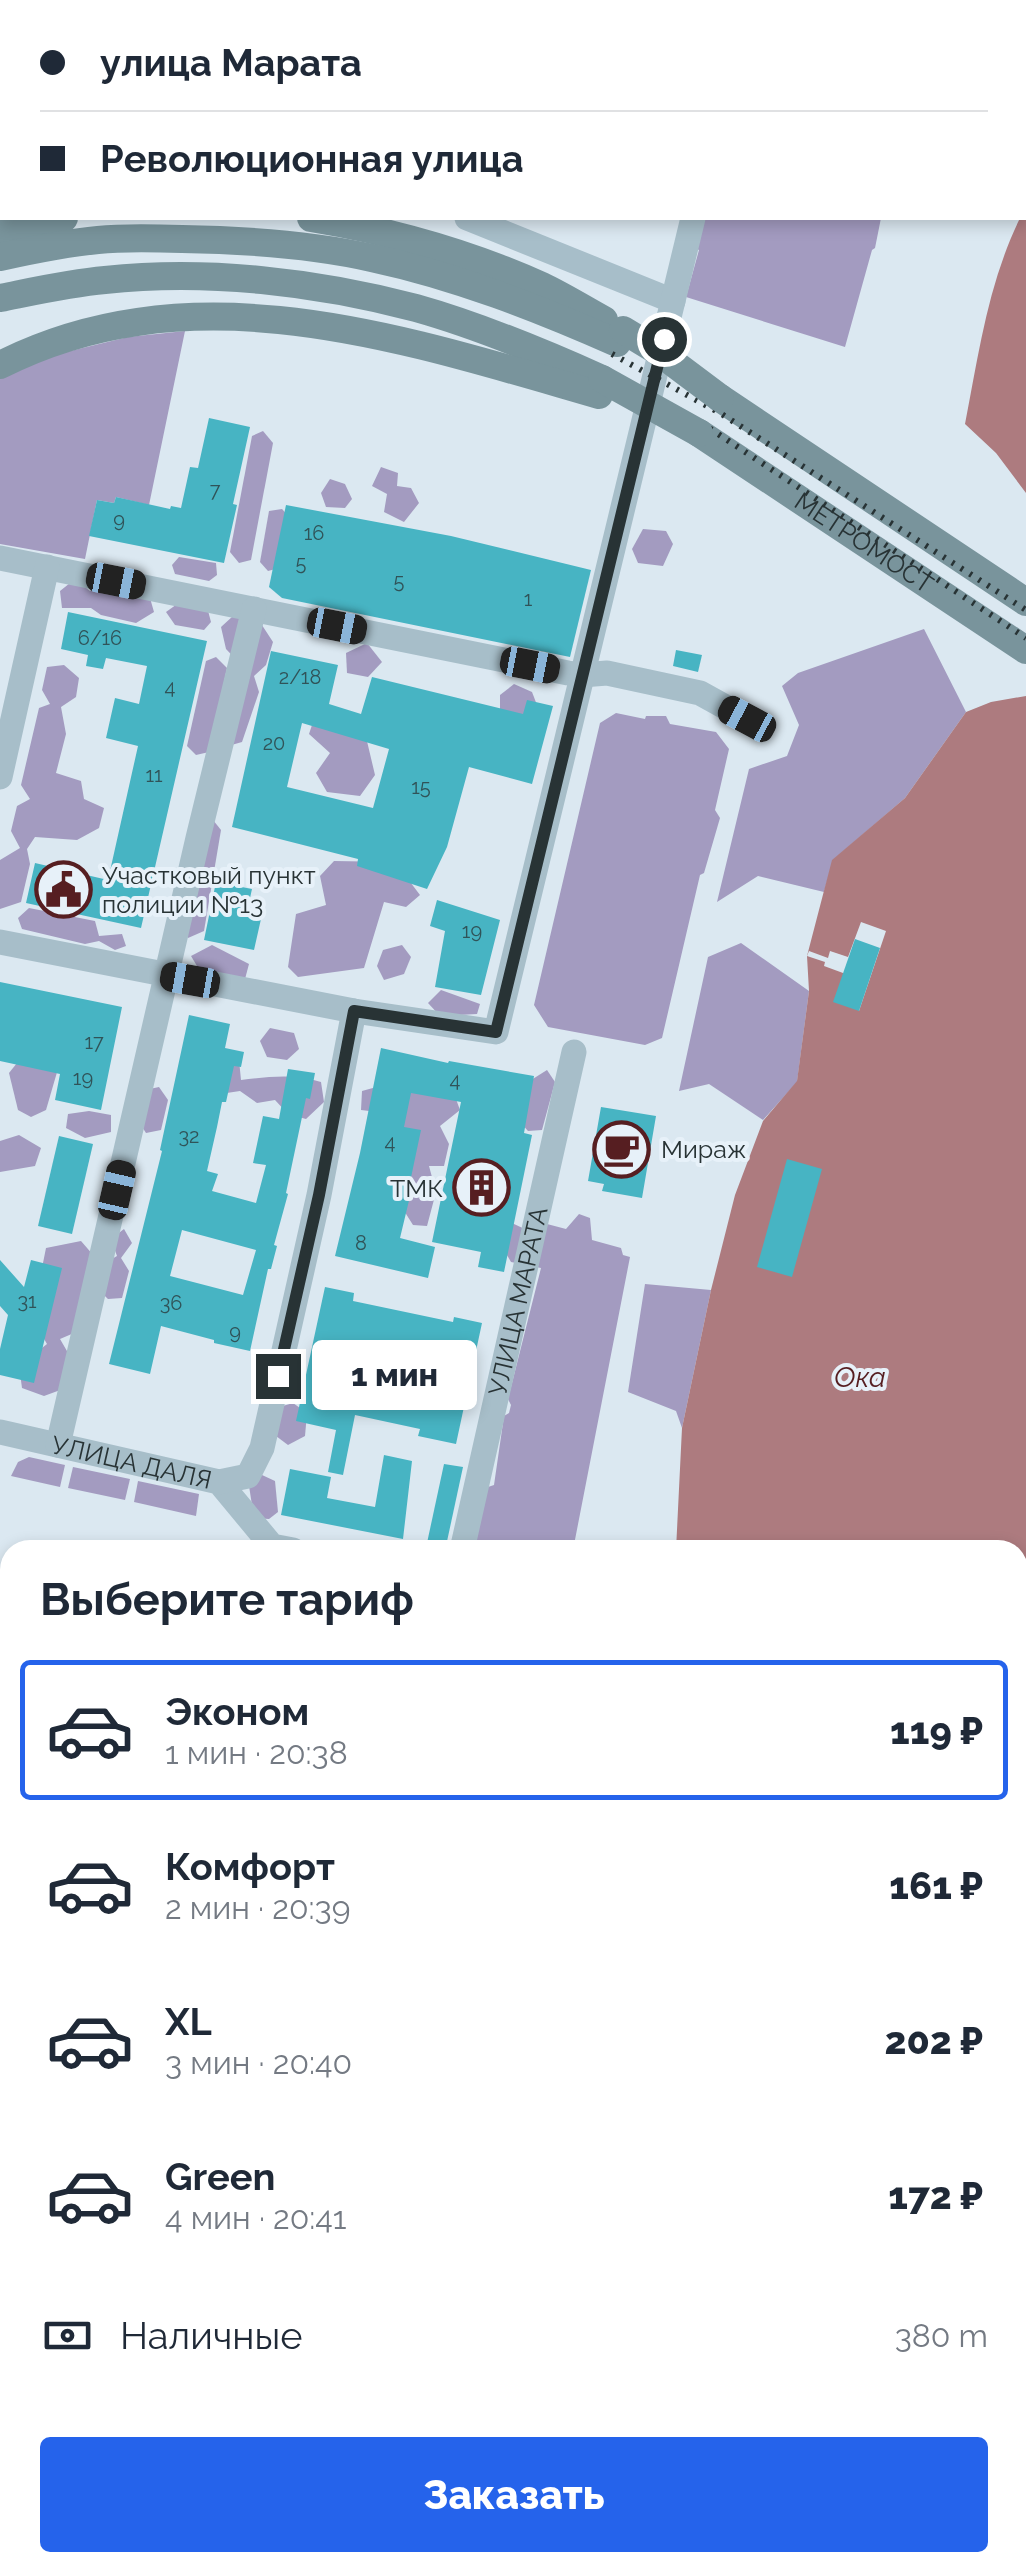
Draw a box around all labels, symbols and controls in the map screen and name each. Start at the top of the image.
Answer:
text: улица Марата [100,40,362,85]
text: Революционная улица [100,136,524,181]
route start [642,317,687,362]
house number: 7 [210,478,221,502]
street label: МЕТРОМОСТ [789,486,939,599]
house number: 9 [113,508,125,532]
house number: 16 [304,521,324,545]
house number: 5 [296,551,307,575]
car [84,561,148,601]
house number: 5 [394,569,405,593]
house number: 1 [524,587,533,611]
car [305,606,369,646]
house number: 6/16 [78,626,122,650]
car [498,645,562,685]
house number: 2/18 [279,665,321,689]
house number: 4 [165,675,176,699]
car [713,692,781,746]
house number: 20 [263,731,285,755]
house number: 11 [145,763,163,787]
house number: 15 [411,775,431,799]
public building icon: Участковый пункт полиции №13 [33,859,93,919]
place label: Участковый пункт полиции №13 [102,860,316,919]
house number: 19 [462,919,482,943]
car [158,960,222,1000]
house number: 17 [84,1030,104,1054]
house number: 19 [73,1066,93,1090]
house number: 4 [450,1068,461,1092]
cafe icon: Мираж [592,1119,652,1179]
house number: 32 [178,1124,200,1148]
house number: 4 [385,1130,396,1154]
place label: Мираж [661,1134,747,1164]
car [96,1157,138,1223]
building icon: ТМК [452,1158,512,1218]
place label: ТМК [390,1173,443,1203]
street label: УЛИЦА МАРАТА [482,1204,554,1398]
house number: 8 [355,1231,367,1255]
house number: 31 [17,1289,37,1313]
house number: 36 [160,1291,182,1315]
house number: 9 [229,1320,241,1344]
callout: 1 мин [313,1341,478,1411]
route end [256,1354,301,1399]
text: 1 мин [351,1356,438,1393]
water label: Ока [834,1361,886,1394]
street label: УЛИЦА ДАЛЯ [49,1429,215,1495]
text: Выберите тариф [40,1573,414,1626]
icon: car [45,1685,135,1775]
text: Эконом [165,1689,309,1734]
text: 119 ₽ [890,1708,983,1753]
text: 1 мин · 20:38 [165,1734,348,1771]
icon: car [45,1840,135,1930]
text: Комфорт [165,1844,335,1889]
text: 161 ₽ [889,1863,983,1908]
text: 2 мин · 20:39 [165,1889,350,1926]
icon: car [45,1995,135,2085]
text: XL [165,1999,212,2044]
text: 202 ₽ [884,2018,983,2063]
text: 3 мин · 20:40 [165,2044,352,2081]
icon: car [45,2150,135,2240]
text: Green [165,2154,275,2199]
text: 172 ₽ [888,2173,983,2218]
text: 4 мин · 20:41 [165,2199,347,2236]
icon: cash [40,2308,95,2363]
text: Наличные [120,2313,303,2358]
text: 380 m [895,2317,988,2354]
button: Заказать [40,2437,988,2552]

